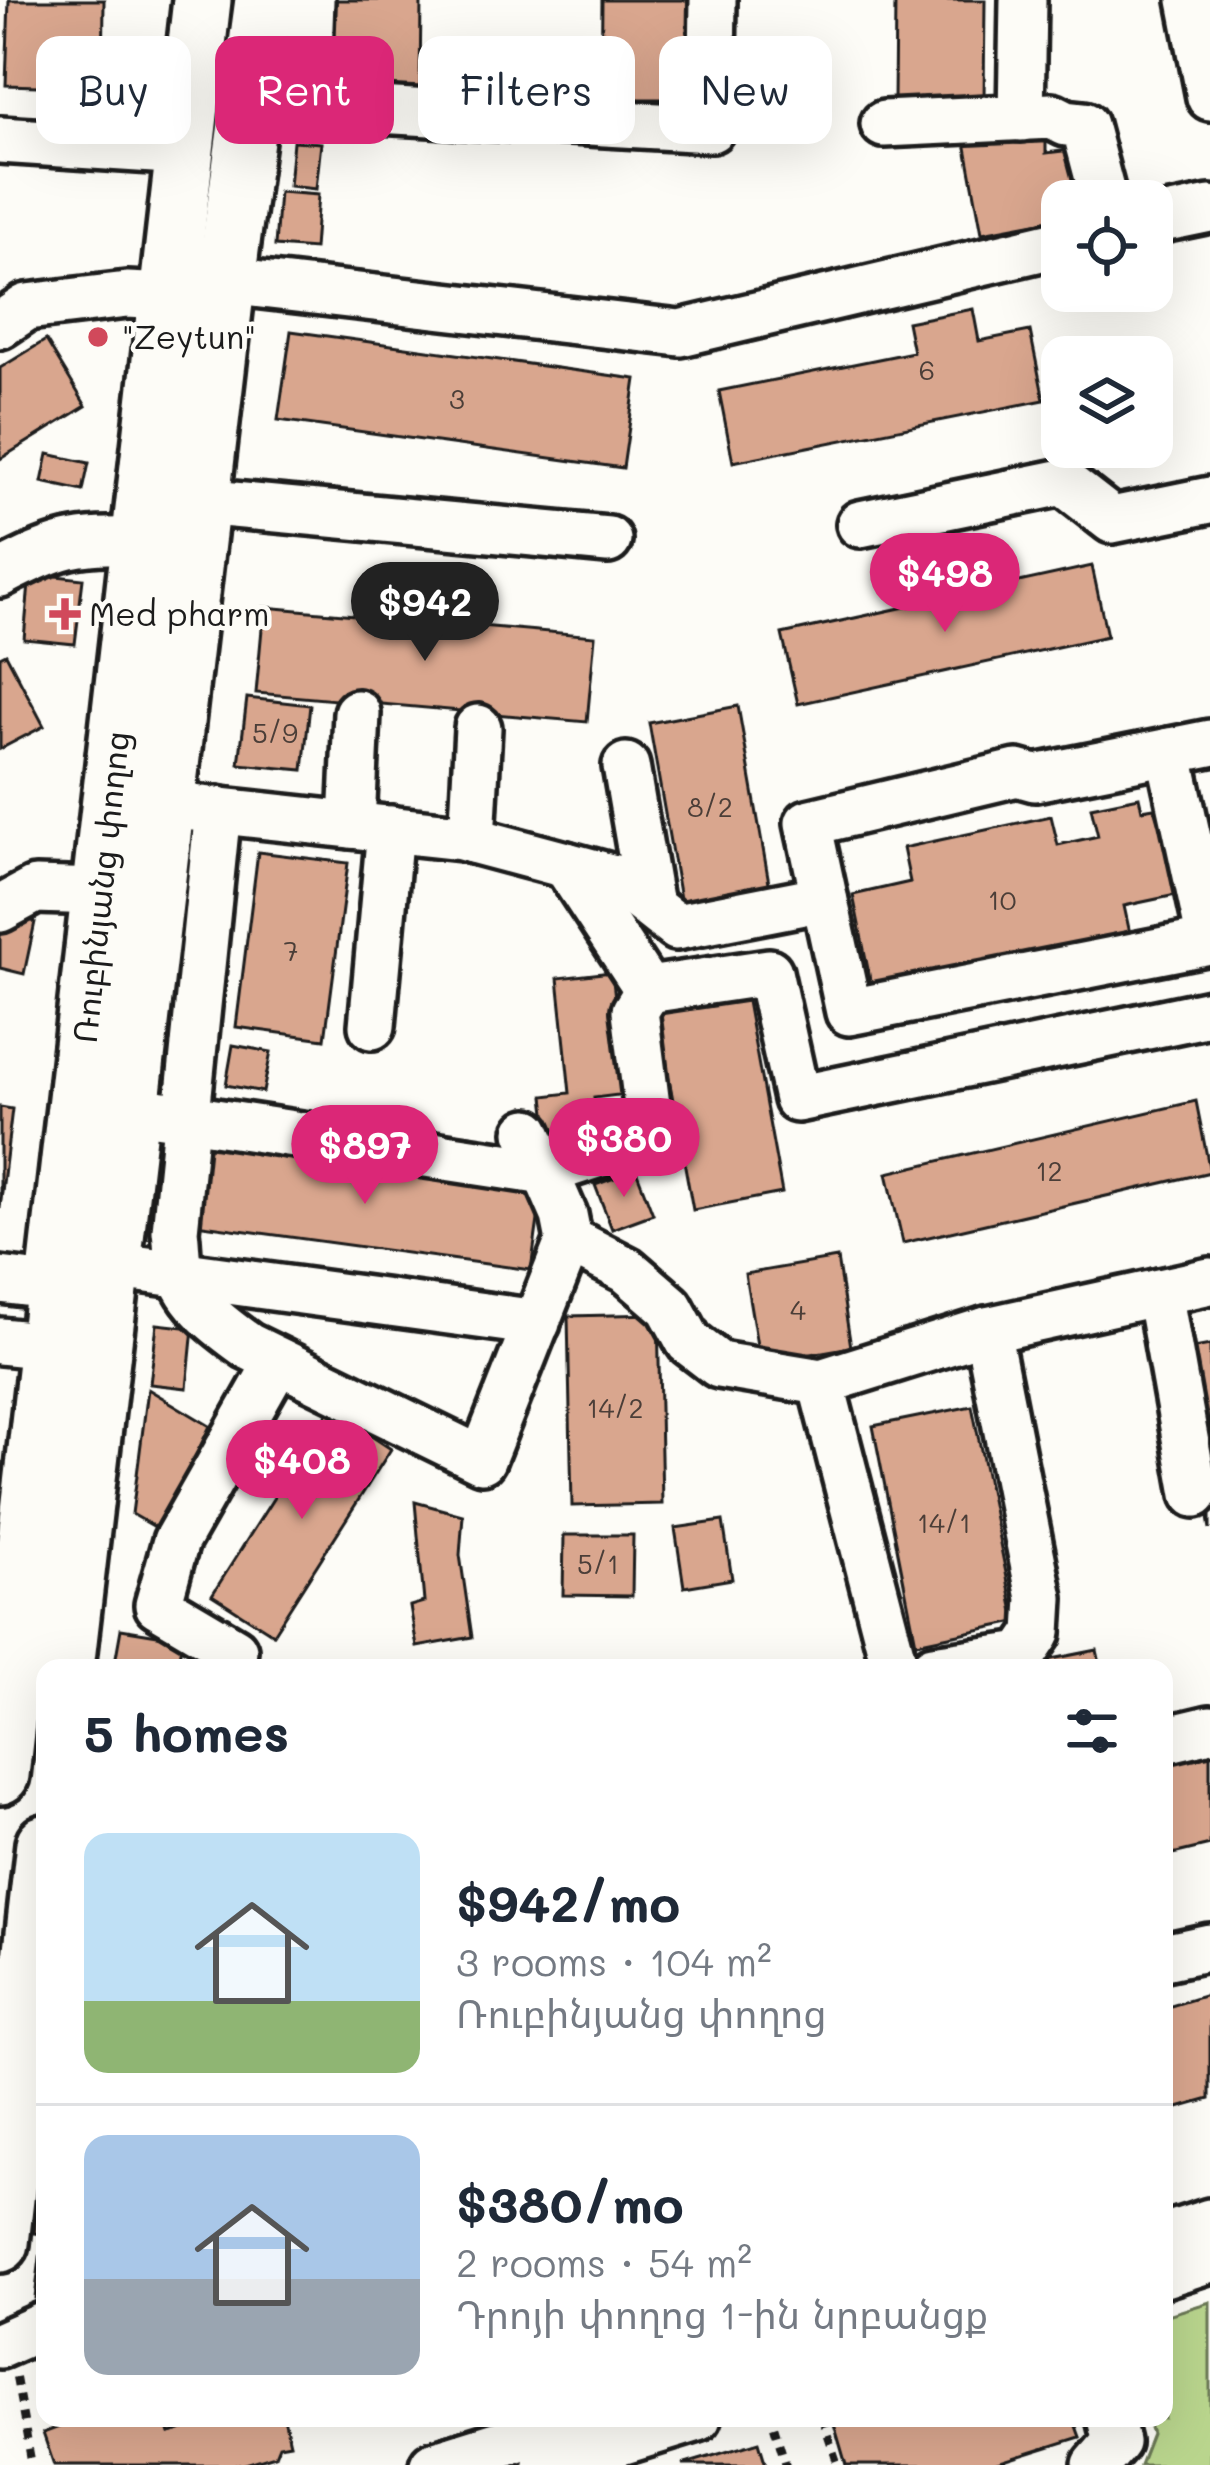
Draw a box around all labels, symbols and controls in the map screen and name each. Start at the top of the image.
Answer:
chip: Buy [36,36,191,144]
chip: Rent [215,36,394,144]
chip: Filters [418,36,635,144]
chip: New [659,36,832,144]
map controls [1041,180,1173,468]
button: locate [1041,180,1173,312]
place label: "Zeytun" [122,314,256,358]
marker: "Zeytun" [85,324,111,350]
button: layers [1041,336,1173,468]
house number: 6 [919,352,935,387]
house number: 3 [449,381,465,416]
pin: $498 [874,533,1016,635]
text: $498 [897,546,993,597]
pin: $942 [354,562,496,664]
text: $942 [378,575,472,626]
place label: Med pharm [89,591,270,634]
marker: Med pharm [52,601,78,627]
house number: 5/9 [252,715,298,750]
street label: Ռուբինյանց փողոց [62,729,137,1045]
house number: 8/2 [687,789,733,824]
house number: 10 [988,882,1016,917]
house number: 7 [283,933,299,968]
pin: $380 [553,1098,695,1200]
pin: $897 [294,1105,436,1207]
text: $380 [576,1111,672,1162]
text: $897 [318,1118,412,1169]
house number: 12 [1035,1153,1063,1188]
house number: 4 [790,1292,806,1327]
house number: 14/2 [586,1390,644,1425]
pin: $408 [231,1420,373,1522]
text: $408 [253,1433,351,1484]
house number: 14/1 [917,1505,971,1540]
house number: 5/1 [577,1546,619,1581]
text: 5 homes [84,1698,289,1765]
icon: filters [1059,1698,1125,1764]
text: $942/mo [456,1868,680,1935]
icon: home [180,1881,324,2025]
text: 3 rooms · 104 m² [456,1935,772,1986]
text: Ռուբինյանց փողոց [456,1987,827,2038]
text: $380/mo [456,2169,684,2236]
icon: home [180,2183,324,2327]
text: 2 rooms · 54 m² [456,2236,752,2287]
text: Դրոյի փողոց 1-ին նրբանցք [456,2288,988,2339]

